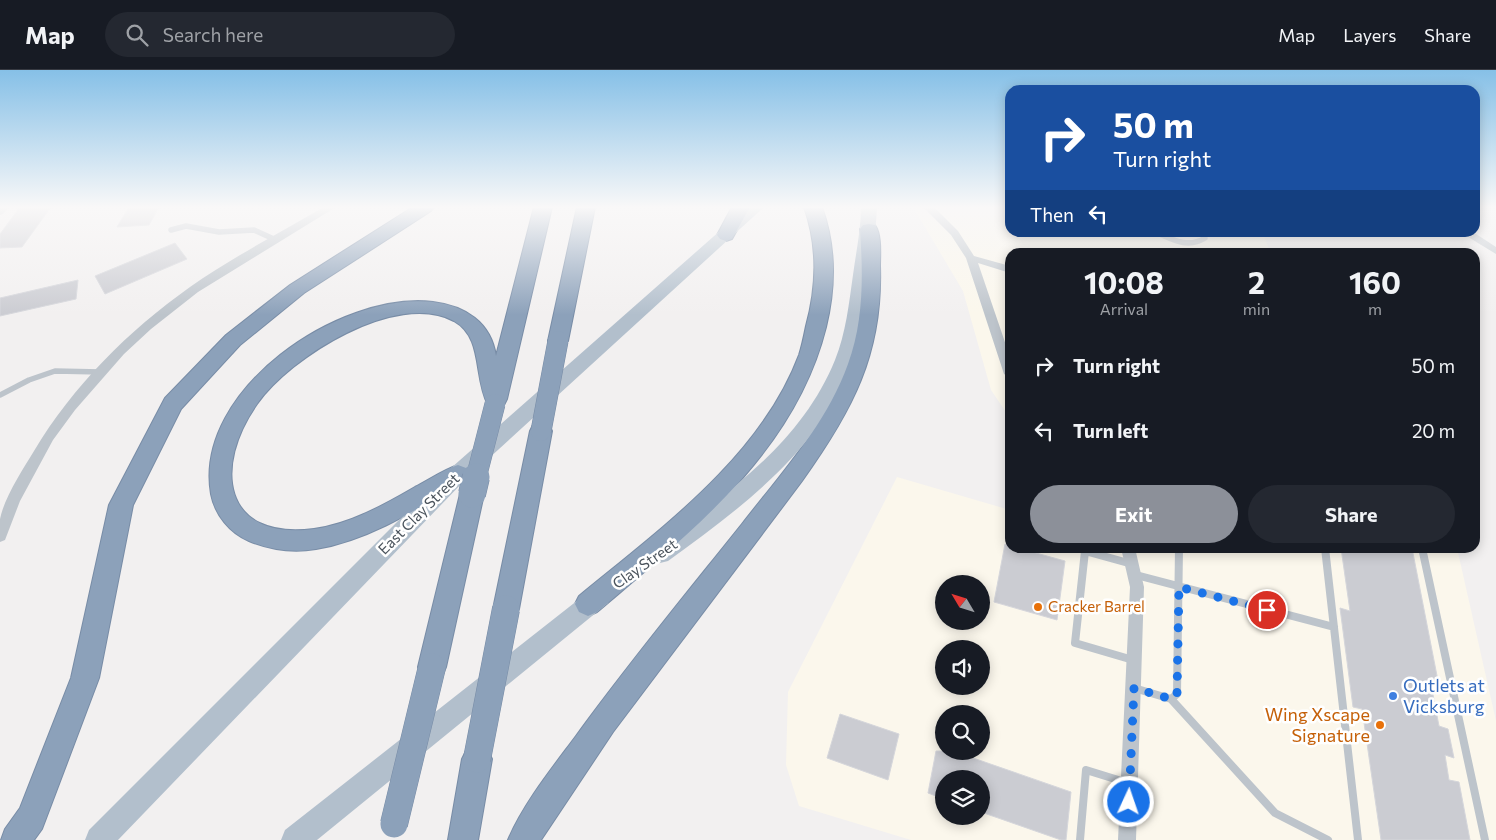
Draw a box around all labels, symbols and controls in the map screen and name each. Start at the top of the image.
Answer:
search box [105,12,455,57]
text: Map [25,20,75,49]
icon: search [123,21,151,49]
text: Search here [163,23,263,46]
text: Map [1278,24,1315,46]
text: Layers [1343,24,1396,46]
text: Share [1424,24,1471,46]
text: 50 m [1113,102,1194,145]
icon: right [1030,105,1095,170]
text: Turn right [1113,145,1211,172]
icon: left [1084,200,1112,228]
text: Then [1030,203,1074,226]
text: 10:08 [1084,263,1164,300]
text: 2 [1248,263,1265,300]
text: 160 [1349,263,1401,300]
text: Arrival [1100,299,1148,318]
text: min [1243,299,1270,318]
text: m [1368,299,1382,318]
icon: right [1030,352,1058,380]
text: Turn right [1073,354,1160,377]
text: 50 m [1411,354,1455,377]
icon: left [1030,417,1058,445]
text: Turn left [1073,419,1148,442]
text: 20 m [1412,419,1455,442]
street label: East Clay Street [374,469,463,558]
button: Exit [1030,485,1238,543]
button: Share [1248,485,1455,543]
street label: Clay Street [609,534,680,592]
north arrow [935,575,990,630]
map controls [935,575,990,825]
pin [1246,589,1288,631]
icon: arrive [1253,596,1281,624]
place label: Cracker Barrel [1048,597,1145,615]
marker: Cracker Barrel [1032,601,1044,613]
button: sound [935,640,990,695]
place label: Outlets at Vicksburg [1403,674,1485,717]
marker: Outlets at Vicksburg [1387,690,1399,702]
place label: Wing Xscape Signature [1265,703,1370,746]
button: search [935,705,990,760]
marker: Wing Xscape Signature [1374,719,1386,731]
button: layers [935,770,990,825]
position arrow [1102,775,1154,827]

